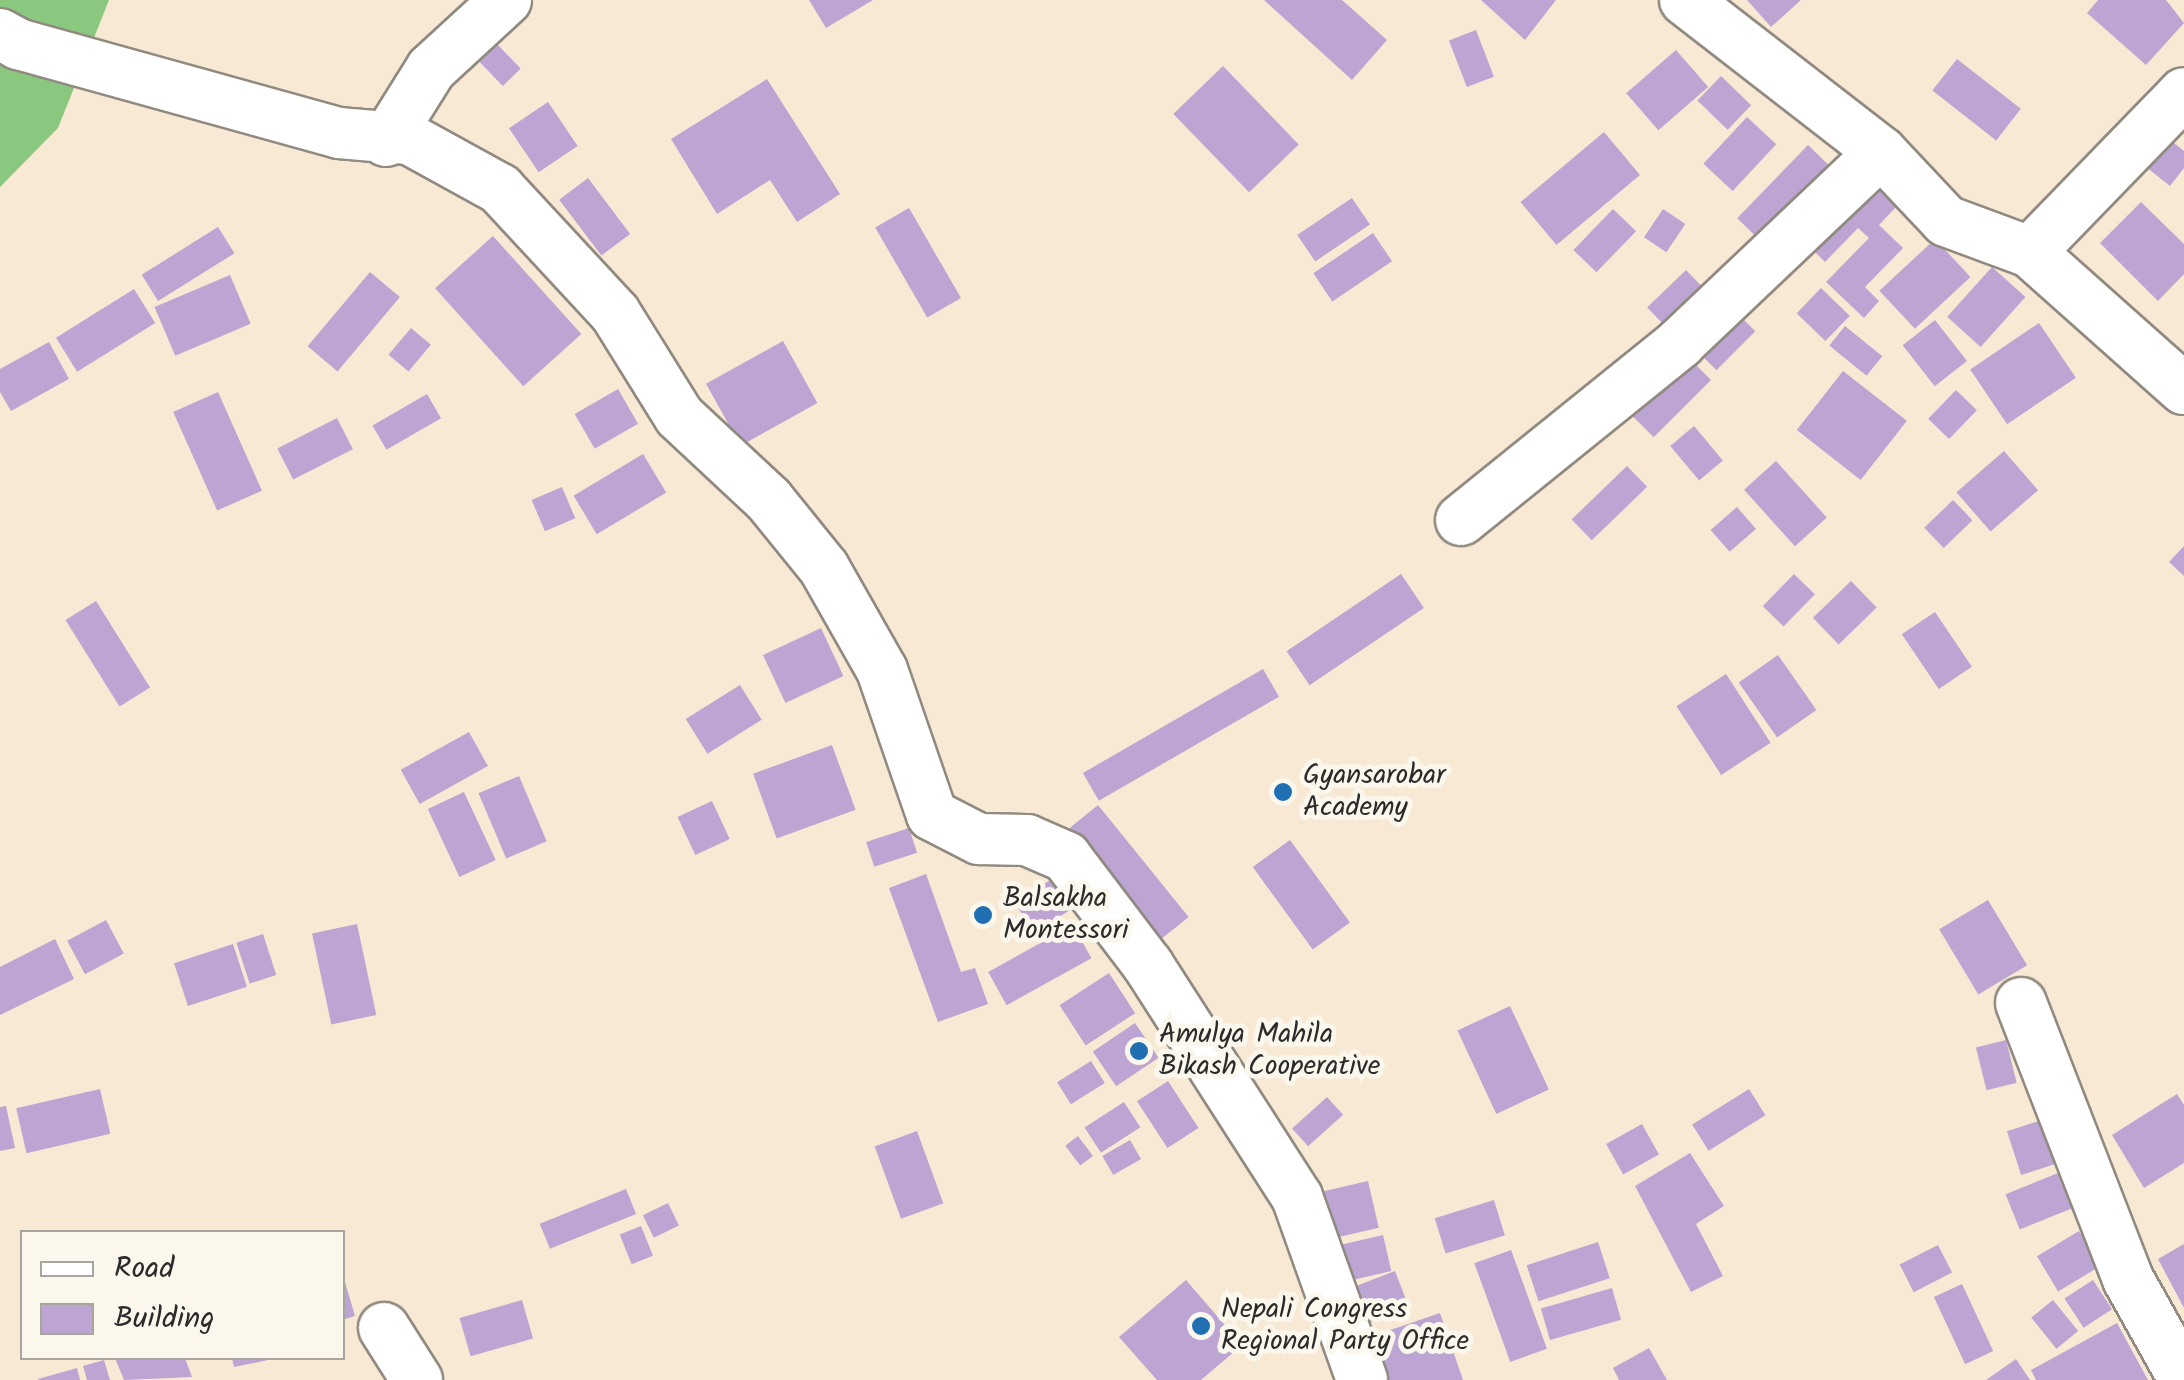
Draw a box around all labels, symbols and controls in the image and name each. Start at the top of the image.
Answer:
place label: Gyansarobar Academy [1303,759,1445,825]
marker: Gyansarobar Academy [1272,781,1294,803]
place label: Balsakha Montessori [1003,882,1129,948]
marker: Balsakha Montessori [972,904,994,926]
place label: Amulya Mahila Bikash Cooperative [1159,1018,1380,1084]
marker: Amulya Mahila Bikash Cooperative [1128,1040,1150,1062]
legend [20,1230,345,1360]
text: Road [114,1245,174,1293]
place label: Nepali Congress Regional Party Office [1221,1293,1469,1359]
text: Building [114,1295,214,1343]
marker: Nepali Congress Regional Party Office [1190,1315,1212,1337]

